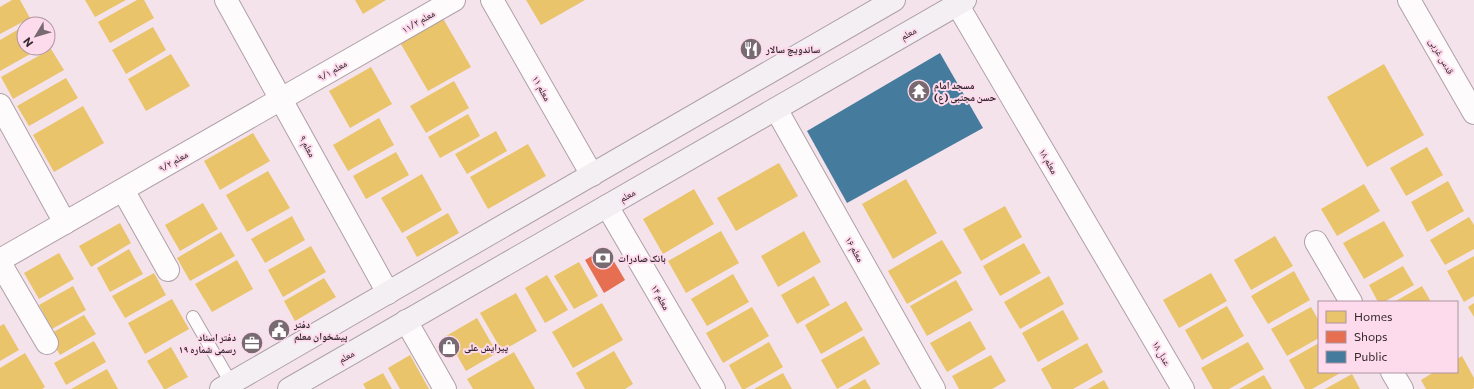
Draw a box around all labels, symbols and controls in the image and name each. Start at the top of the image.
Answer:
street label: معلم ۱۱/۲ [399,7,438,37]
north arrow [16,16,56,56]
street label: معلم [898,23,919,44]
text: N [20,35,35,50]
restaurant icon: ساندویچ سالار [738,36,764,62]
street label: قدس غربی [1426,36,1457,77]
place label: ساندویچ سالار [765,43,820,57]
street label: معلم ۹/۱ [315,57,350,85]
street label: معلم ۱۱ [528,73,554,104]
temple icon: مسجد امام حسن مجتبی (ع) [906,78,932,104]
place label: مسجد امام حسن مجتبی (ع) [934,79,997,105]
street label: معلم ۹ [295,133,319,160]
street label: معلم ۱۸ [1035,146,1061,177]
street label: معلم ۹/۲ [156,148,191,176]
street label: معلم [617,185,638,206]
street label: معلم ۱۶‌ [841,234,867,265]
bank icon: بانک صادرات [590,245,616,271]
place label: بانک صادرات [618,252,666,265]
street label: معلم ۱۴ [647,282,673,313]
legend [1318,301,1458,373]
text: Homes [1354,309,1392,323]
public building icon: دفتر پیشخوان معلم [266,317,292,343]
place label: دفتر پیشخوان معلم [293,318,348,344]
text: Shops [1354,329,1388,343]
office icon: دفتر اسناد رسمی شماره ۱۹ [239,330,265,356]
place label: دفتر اسناد رسمی شماره ۱۹ [179,331,236,356]
shop icon: پیرایش علی [436,334,462,360]
street label: عدل ۱۸ [1149,338,1174,368]
place label: پیرایش علی [464,341,509,354]
street label: معلم [336,346,357,367]
text: Public [1354,349,1387,363]

